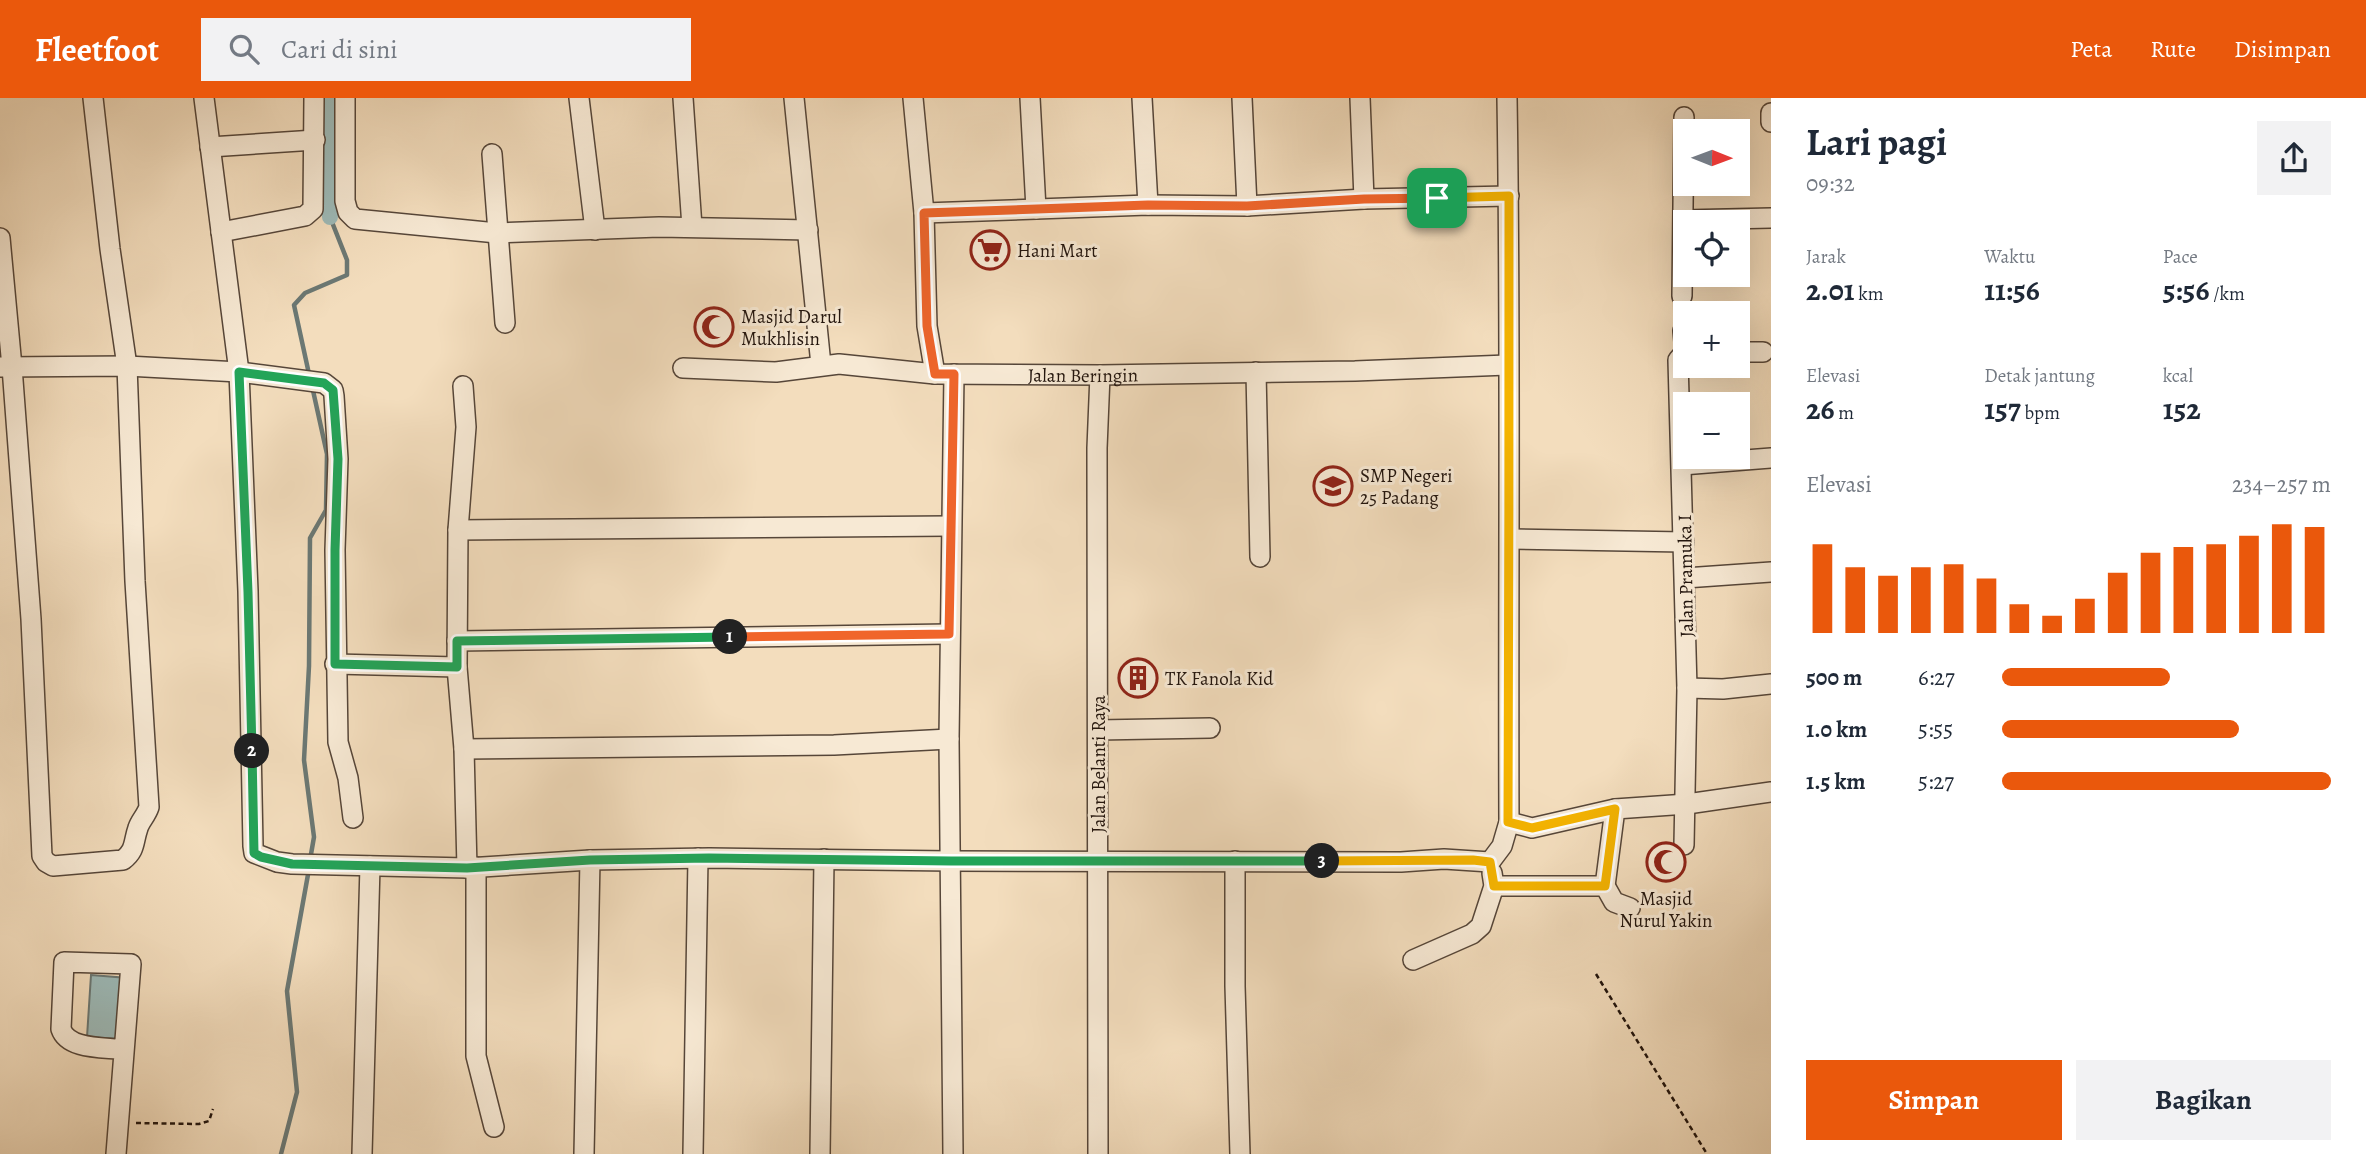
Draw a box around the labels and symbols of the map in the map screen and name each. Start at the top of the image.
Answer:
north arrow [1673,119,1750,196]
pin [1407,168,1467,228]
supermarket icon: Hani Mart [969,229,1011,271]
place label: Hani Mart [1017,238,1098,264]
place label: Masjid Darul Mukhlisin [741,304,842,352]
mosque icon: Masjid Darul Mukhlisin [693,306,735,348]
street label: Jalan Beringin [1028,362,1138,389]
place label: SMP Negeri 25 Padang [1360,463,1453,511]
school or university icon: SMP Negeri 25 Padang [1312,465,1354,507]
street label: Jalan Pramuka I [1672,514,1700,638]
pin: 1 [712,620,748,654]
building icon: TK Fanola Kid [1117,657,1159,699]
place label: TK Fanola Kid [1165,666,1274,692]
street label: Jalan Belanti Raya [1086,695,1112,833]
pin: 2 [234,734,270,768]
mosque icon: Masjid Nurul Yakin [1645,841,1687,883]
pin: 3 [1304,844,1340,878]
place label: Masjid Nurul Yakin [1619,886,1713,934]

